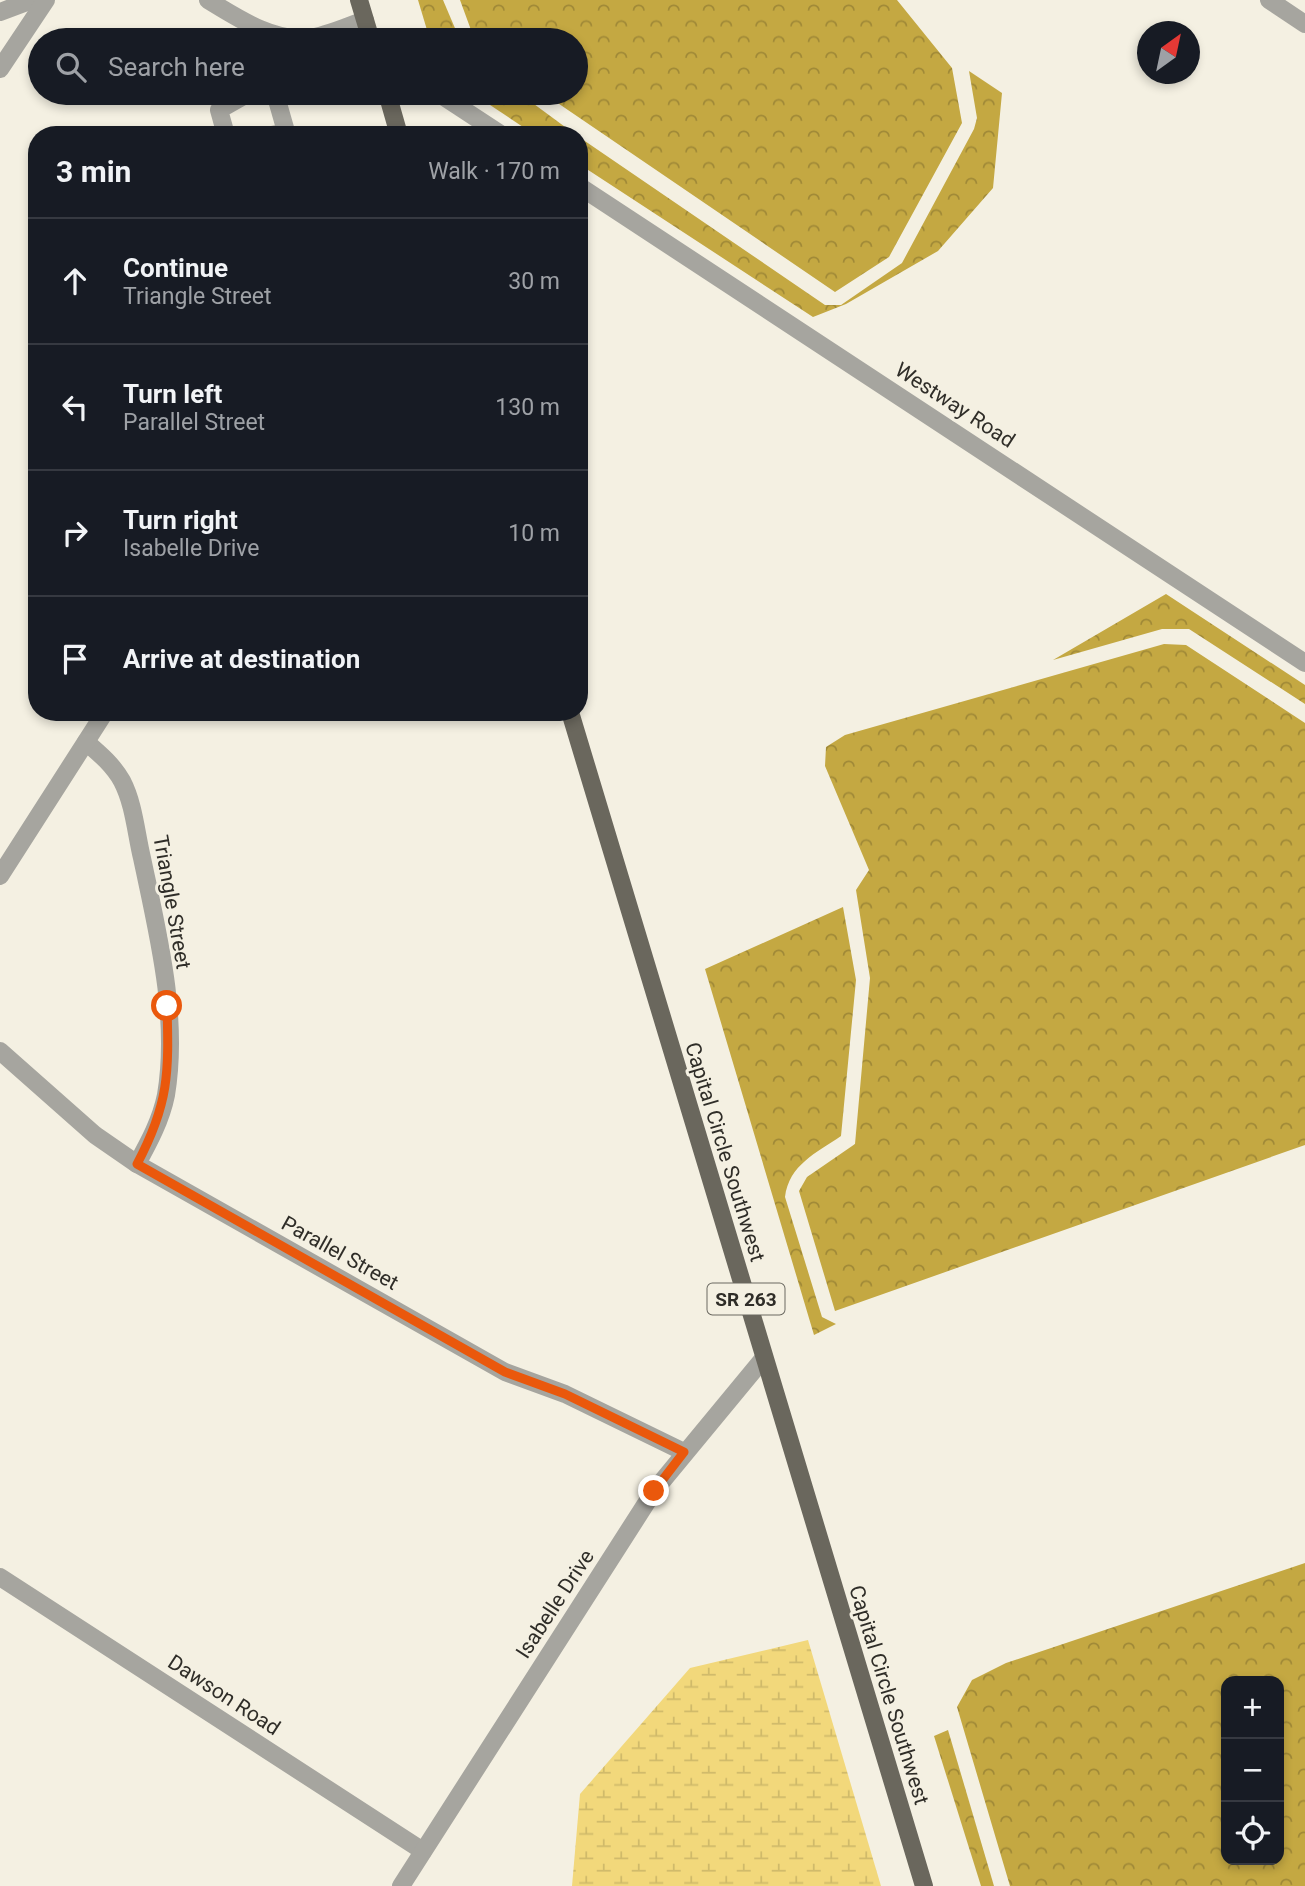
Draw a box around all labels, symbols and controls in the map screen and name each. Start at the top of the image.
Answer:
north arrow [1137,21,1200,84]
search box [28,28,588,105]
icon: search [52,48,90,86]
text: Search here [108,52,245,82]
text: 3 min [56,154,131,189]
text: Walk · 170 m [428,158,560,185]
text: Continue [123,253,228,283]
icon: ahead [56,262,94,300]
text: 30 m [508,268,560,295]
text: Triangle Street [123,283,272,310]
street label: Westway Road [891,357,1019,453]
text: Turn left [123,379,222,409]
icon: left [56,388,94,426]
text: 130 m [495,394,560,421]
text: Parallel Street [123,409,265,436]
text: Turn right [123,505,238,535]
icon: right [56,514,94,552]
text: 10 m [508,520,560,547]
text: Isabelle Drive [123,535,260,562]
icon: arrive [56,640,94,678]
text: Arrive at destination [123,644,360,674]
street label: Triangle Street [148,833,196,971]
route start [151,990,182,1021]
street label: Capital Circle Southwest [680,1040,770,1265]
street label: Parallel Street [277,1211,403,1295]
road number: SR 263 [708,1284,784,1315]
route end [638,1475,669,1506]
street label: Isabelle Drive [511,1545,599,1663]
street label: Capital Circle Southwest [844,1583,934,1808]
street label: Dawson Road [163,1650,285,1740]
map controls [1221,1676,1284,1865]
button: + [1221,1676,1284,1739]
button: − [1221,1739,1284,1802]
button: locate [1221,1802,1284,1865]

